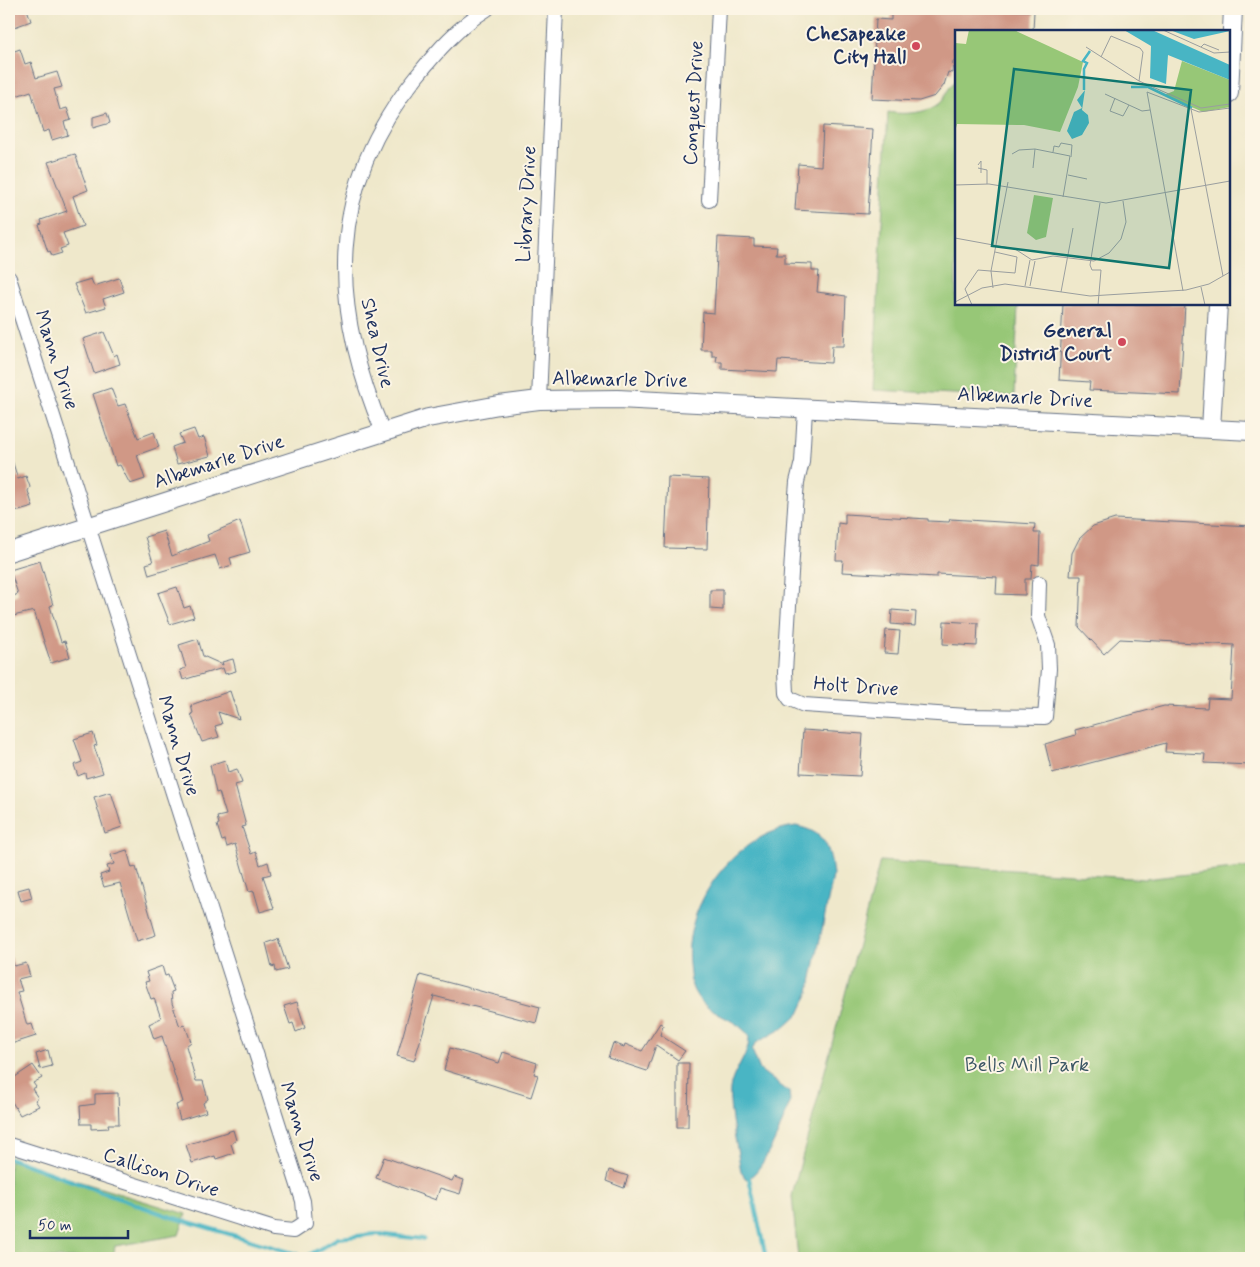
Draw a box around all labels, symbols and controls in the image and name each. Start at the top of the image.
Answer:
place label: Chesapeake City Hall [806,21,906,71]
inset map [955,30,1230,305]
street label: Conquest Drive [677,40,711,166]
marker: Chesapeake City Hall [910,40,922,52]
street label: Library Drive [510,145,544,263]
street label: Shea Drive [354,295,400,391]
street label: Mann Drive [27,307,85,413]
place label: General District Court [999,318,1113,368]
marker: General District Court [1116,336,1128,348]
street label: Albemarle Drive [552,365,688,395]
street label: Albemarle Drive [957,381,1094,415]
street label: Albemarle Drive [150,428,288,496]
street label: Holt Drive [813,671,899,703]
street label: Mann Drive [150,693,206,799]
park label: Bells Mill Park [965,1052,1089,1079]
street label: Mann Drive [272,1079,330,1185]
street label: Callison Drive [99,1142,223,1204]
scale bar [30,1207,128,1239]
text: 50 m [38,1216,72,1236]

